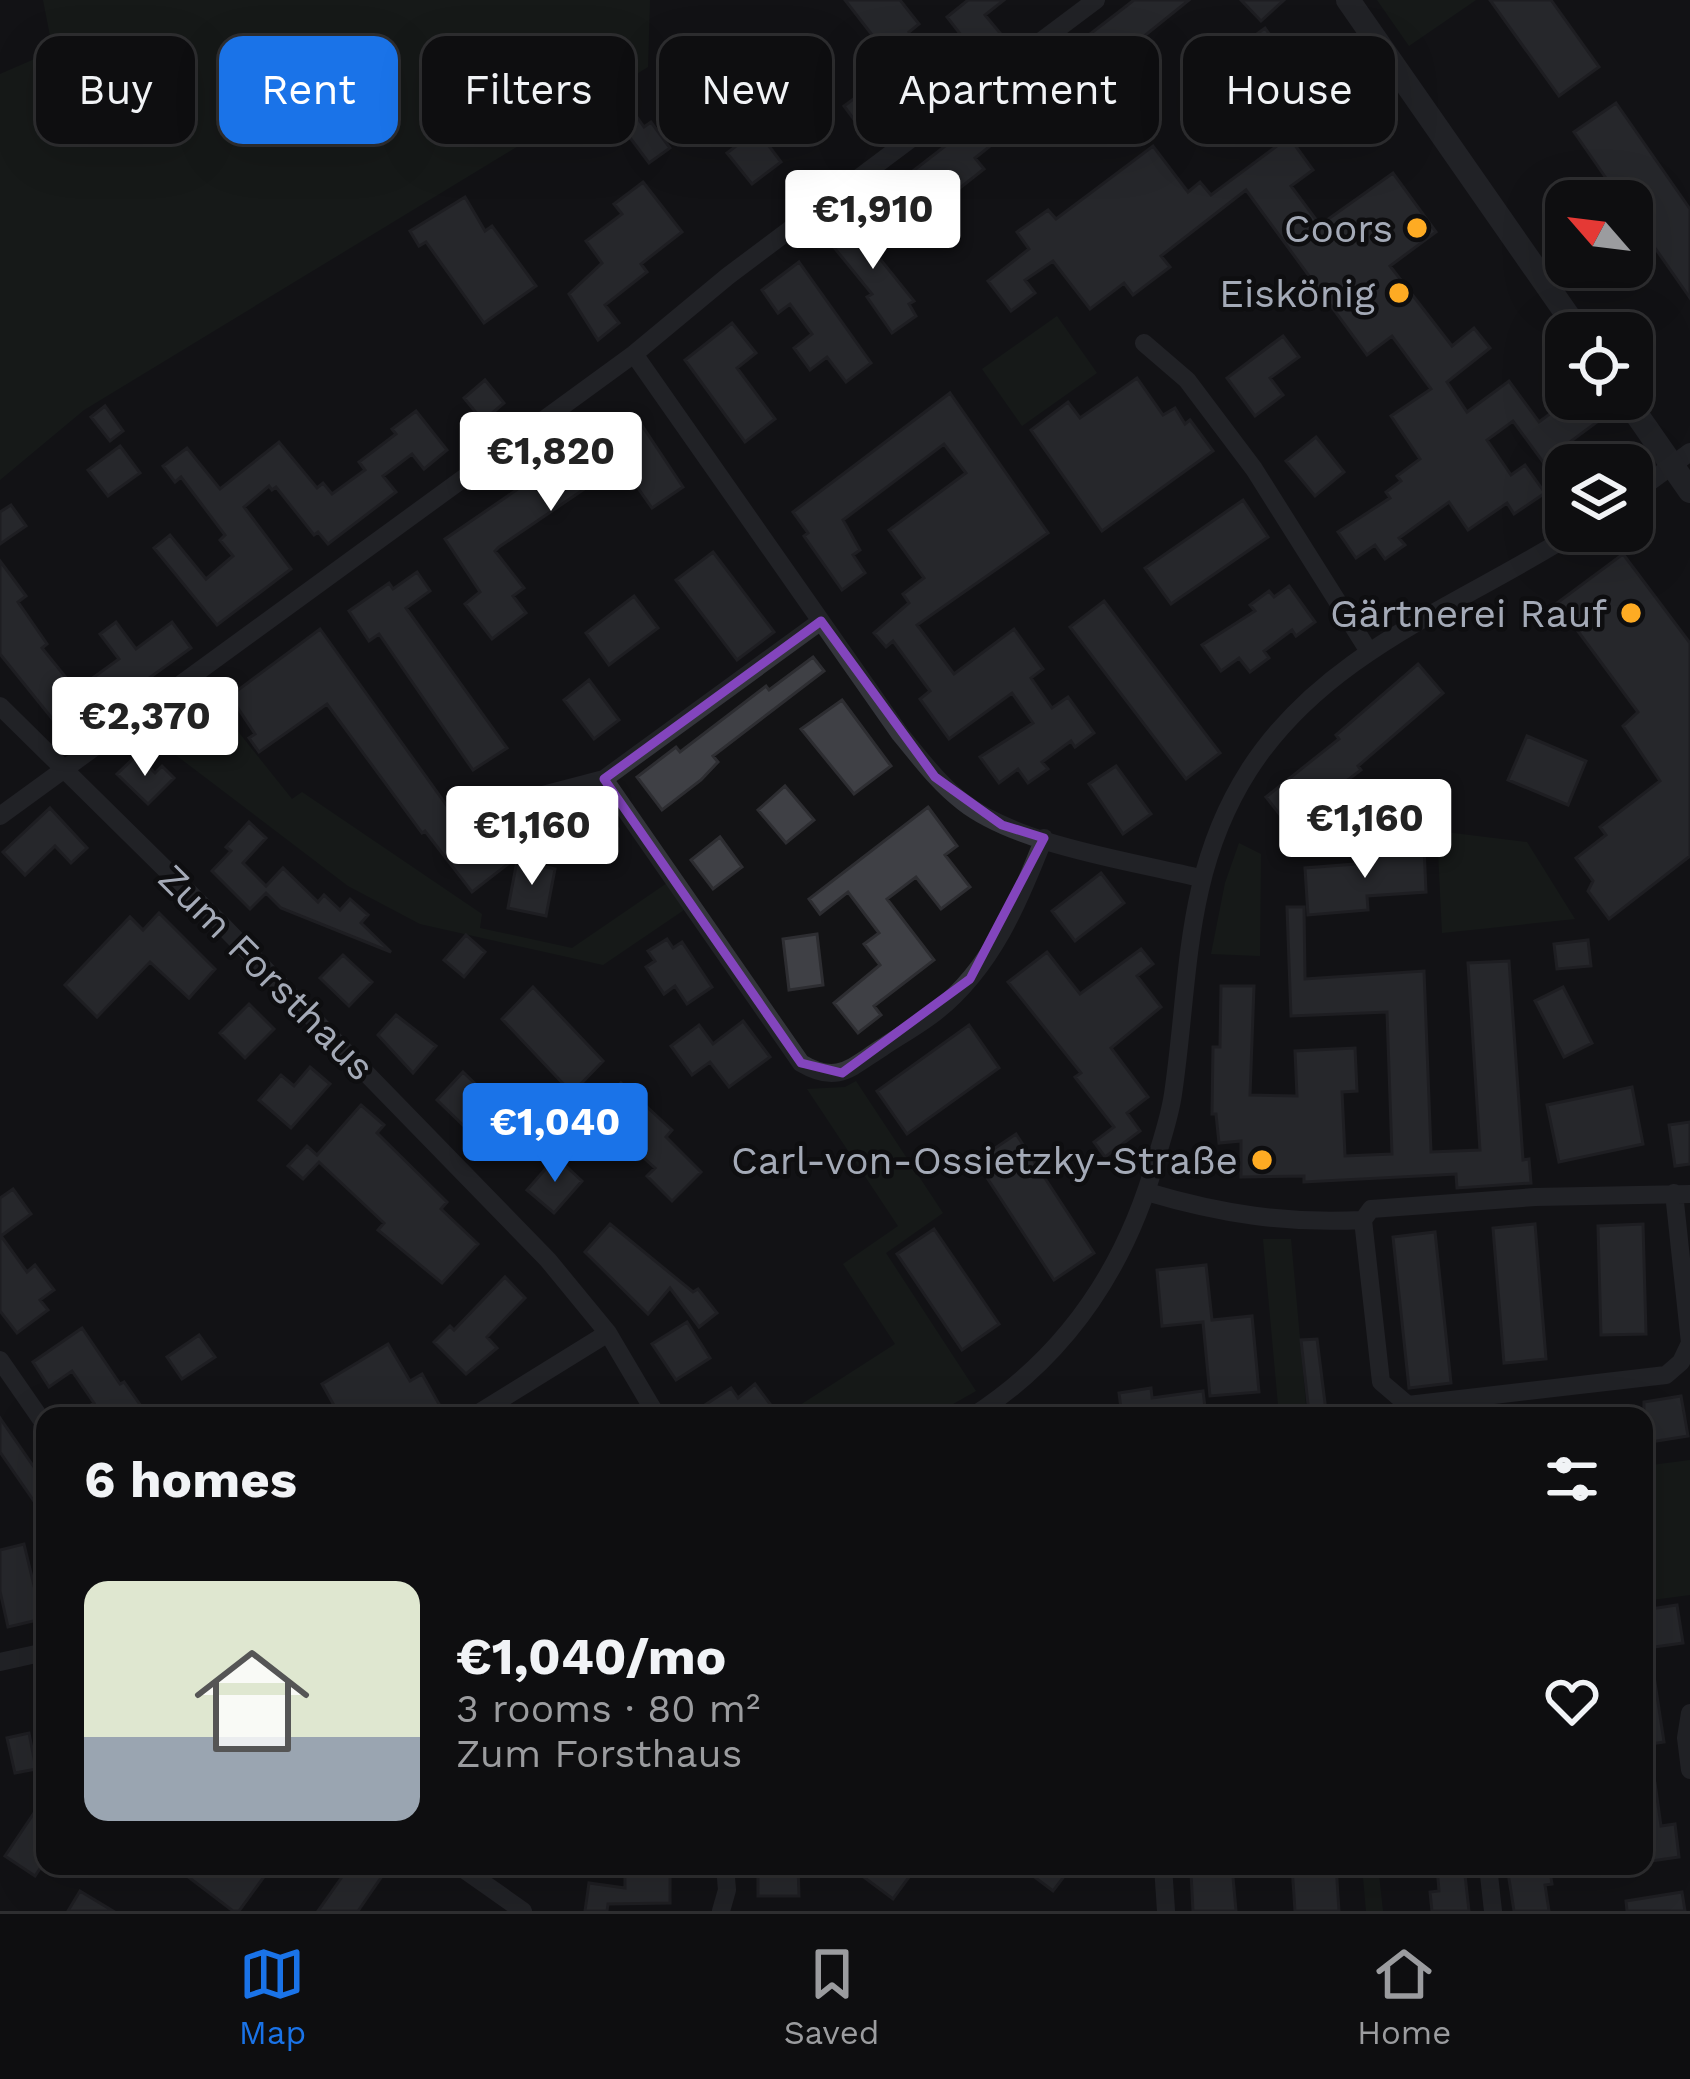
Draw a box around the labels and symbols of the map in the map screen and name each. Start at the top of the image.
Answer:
pin: €1,910 [775,170,971,272]
north arrow [1545,180,1653,288]
place label: Coors [1284,206,1393,251]
marker: Coors [1404,215,1430,241]
place label: Eiskönig [1219,271,1375,316]
marker: Eiskönig [1386,280,1412,306]
pin: €1,820 [453,412,649,514]
place label: Gärtnerei Rauf [1330,591,1607,636]
marker: Gärtnerei Rauf [1618,600,1644,626]
pin: €2,370 [47,677,243,779]
pin: €1,160 [1267,779,1463,881]
pin: €1,160 [434,786,630,888]
street label: Zum Forsthaus [150,855,384,1089]
pin: €1,040 [457,1083,653,1185]
place label: Carl-von-Ossietzky-Straße [731,1138,1238,1183]
marker: Carl-von-Ossietzky-Straße [1249,1147,1275,1173]

